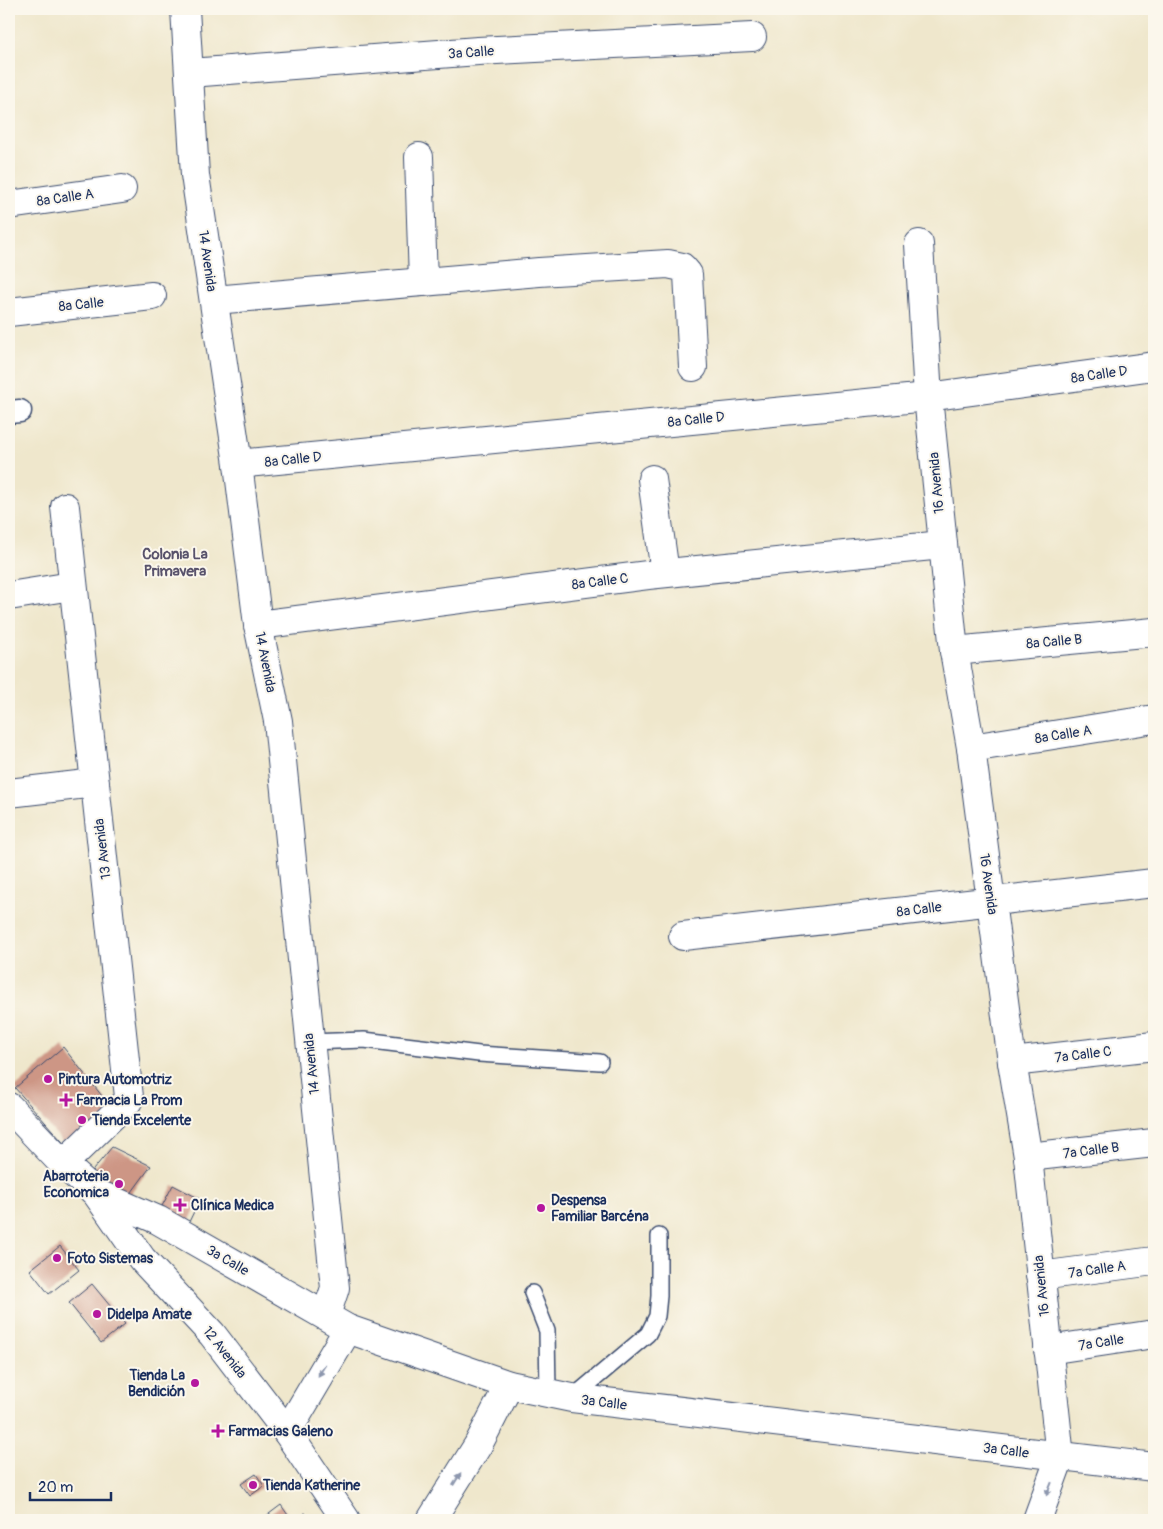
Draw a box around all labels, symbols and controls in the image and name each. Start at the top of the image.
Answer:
street label: 3a Calle [447,42,495,63]
street label: 8a Calle A [35,185,95,210]
street label: 14 Avenida [195,229,220,293]
street label: 8a Calle [58,294,105,315]
street label: 8a Calle D [1070,362,1129,387]
street label: 8a Calle D [667,408,726,431]
street label: 8a Calle D [264,448,323,471]
street label: 16 Avenida [925,452,948,514]
district label: Colonia La Primavera [142,545,208,581]
street label: 8a Calle C [571,570,630,593]
street label: 14 Avenida [251,630,280,694]
street label: 8a Calle B [1025,631,1083,652]
street label: 8a Calle A [1033,722,1093,747]
street label: 13 Avenida [90,817,115,880]
street label: 16 Avenida [976,852,1001,916]
street label: 8a Calle [896,898,943,921]
street label: 14 Avenida [300,1032,323,1095]
street label: 7a Calle C [1054,1043,1113,1066]
place label: Pintura Automotriz [58,1071,172,1088]
marker: Pintura Automotriz [42,1073,54,1085]
place label: Farmacia La Prom [76,1092,183,1109]
marker: Farmacia La Prom [60,1094,72,1106]
place label: Tienda Excelente [91,1112,192,1129]
marker: Tienda Excelente [76,1114,88,1126]
street label: 7a Calle B [1062,1139,1120,1162]
place label: Abarroteria Economica [43,1168,109,1201]
marker: Abarroteria Economica [113,1178,125,1190]
place label: Despensa Familiar Barcéna [551,1192,649,1225]
place label: Clínica Medica [191,1197,274,1214]
marker: Clínica Medica [173,1198,187,1212]
marker: Despensa Familiar Barcéna [535,1202,547,1214]
street label: 3a Calle [204,1242,252,1279]
place label: Foto Sistemas [67,1250,154,1267]
marker: Foto Sistemas [51,1252,63,1264]
street label: 16 Avenida [1030,1254,1053,1317]
street label: 7a Calle A [1067,1257,1127,1282]
place label: Didelpa Amate [107,1306,193,1323]
marker: Didelpa Amate [91,1308,103,1320]
street label: 12 Avenida [199,1323,250,1382]
street label: 7a Calle [1077,1331,1125,1354]
one-way arrow [318,1363,327,1376]
place label: Tienda La Bendición [128,1367,185,1400]
marker: Tienda La Bendición [189,1377,201,1389]
street label: 3a Calle [580,1391,628,1414]
place label: Farmacias Galeno [228,1423,333,1440]
marker: Farmacias Galeno [212,1425,224,1437]
street label: 3a Calle [982,1439,1030,1462]
scale bar [30,1469,111,1501]
one-way arrow [452,1472,461,1485]
place label: Tienda Katherine [262,1477,361,1494]
text: 20 m [38,1478,73,1497]
marker: Tienda Katherine [247,1479,259,1491]
one-way arrow [1045,1482,1053,1496]

